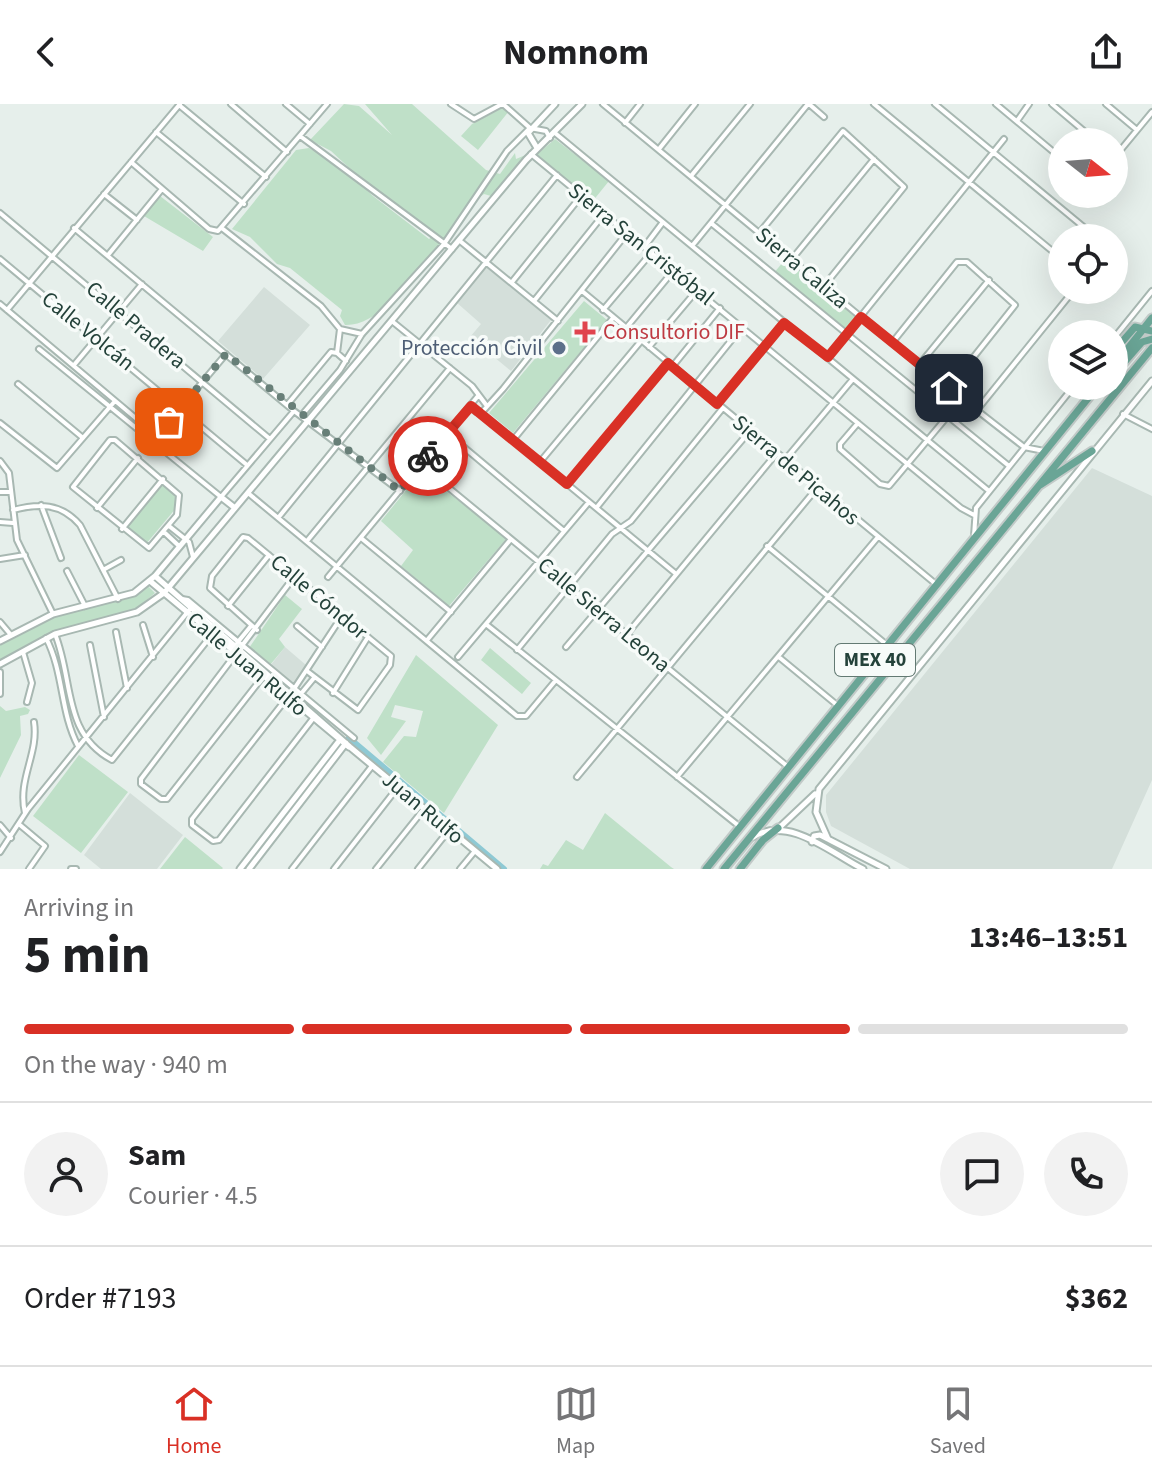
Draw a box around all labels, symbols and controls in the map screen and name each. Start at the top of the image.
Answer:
text: Nomnom [503,27,649,78]
icon: back [24,30,68,74]
icon: share [1084,30,1128,74]
north arrow [1048,128,1128,208]
map controls [1048,128,1128,400]
street label: Sierra San Cristóbal [561,175,721,313]
street label: Sierra Caliza [748,219,856,317]
button: locate [1048,224,1128,304]
street label: Calle Pradera [79,273,193,377]
street label: Calle Volcán [35,283,141,379]
place label: Consultorio DIF [603,316,745,348]
button: layers [1048,320,1128,400]
marker: Consultorio DIF [574,321,596,343]
place label: Protección Civil [401,332,543,364]
marker: Protección Civil [550,339,568,357]
pin [915,354,983,422]
icon: home [927,366,971,410]
pin [135,388,203,456]
icon: bag [147,400,191,444]
street label: Sierra de Picahos [725,407,867,533]
courier [388,416,468,496]
icon: bike [406,434,450,478]
street label: Calle Cóndor [263,547,375,648]
street label: Calle Sierra Leona [531,550,677,680]
street label: Calle Juan Rulfo [180,604,314,724]
road number: MEX 40 [835,644,915,676]
street label: Juan Rulfo [375,764,471,852]
text: Arriving in [24,889,134,926]
text: 13:46–13:51 [969,916,1128,959]
text: 5 min [24,919,151,993]
text: On the way · 940 m [24,1046,228,1083]
button: person [24,1132,108,1216]
button: chat [940,1132,1024,1216]
button: phone [1044,1132,1128,1216]
text: Sam [128,1134,186,1177]
text: Courier · 4.5 [128,1177,258,1214]
text: Order #7193 [24,1277,177,1320]
text: $362 [1065,1277,1128,1320]
tab: Home [166,1382,221,1462]
tab: Map [554,1382,598,1462]
tab: Saved [930,1382,986,1462]

